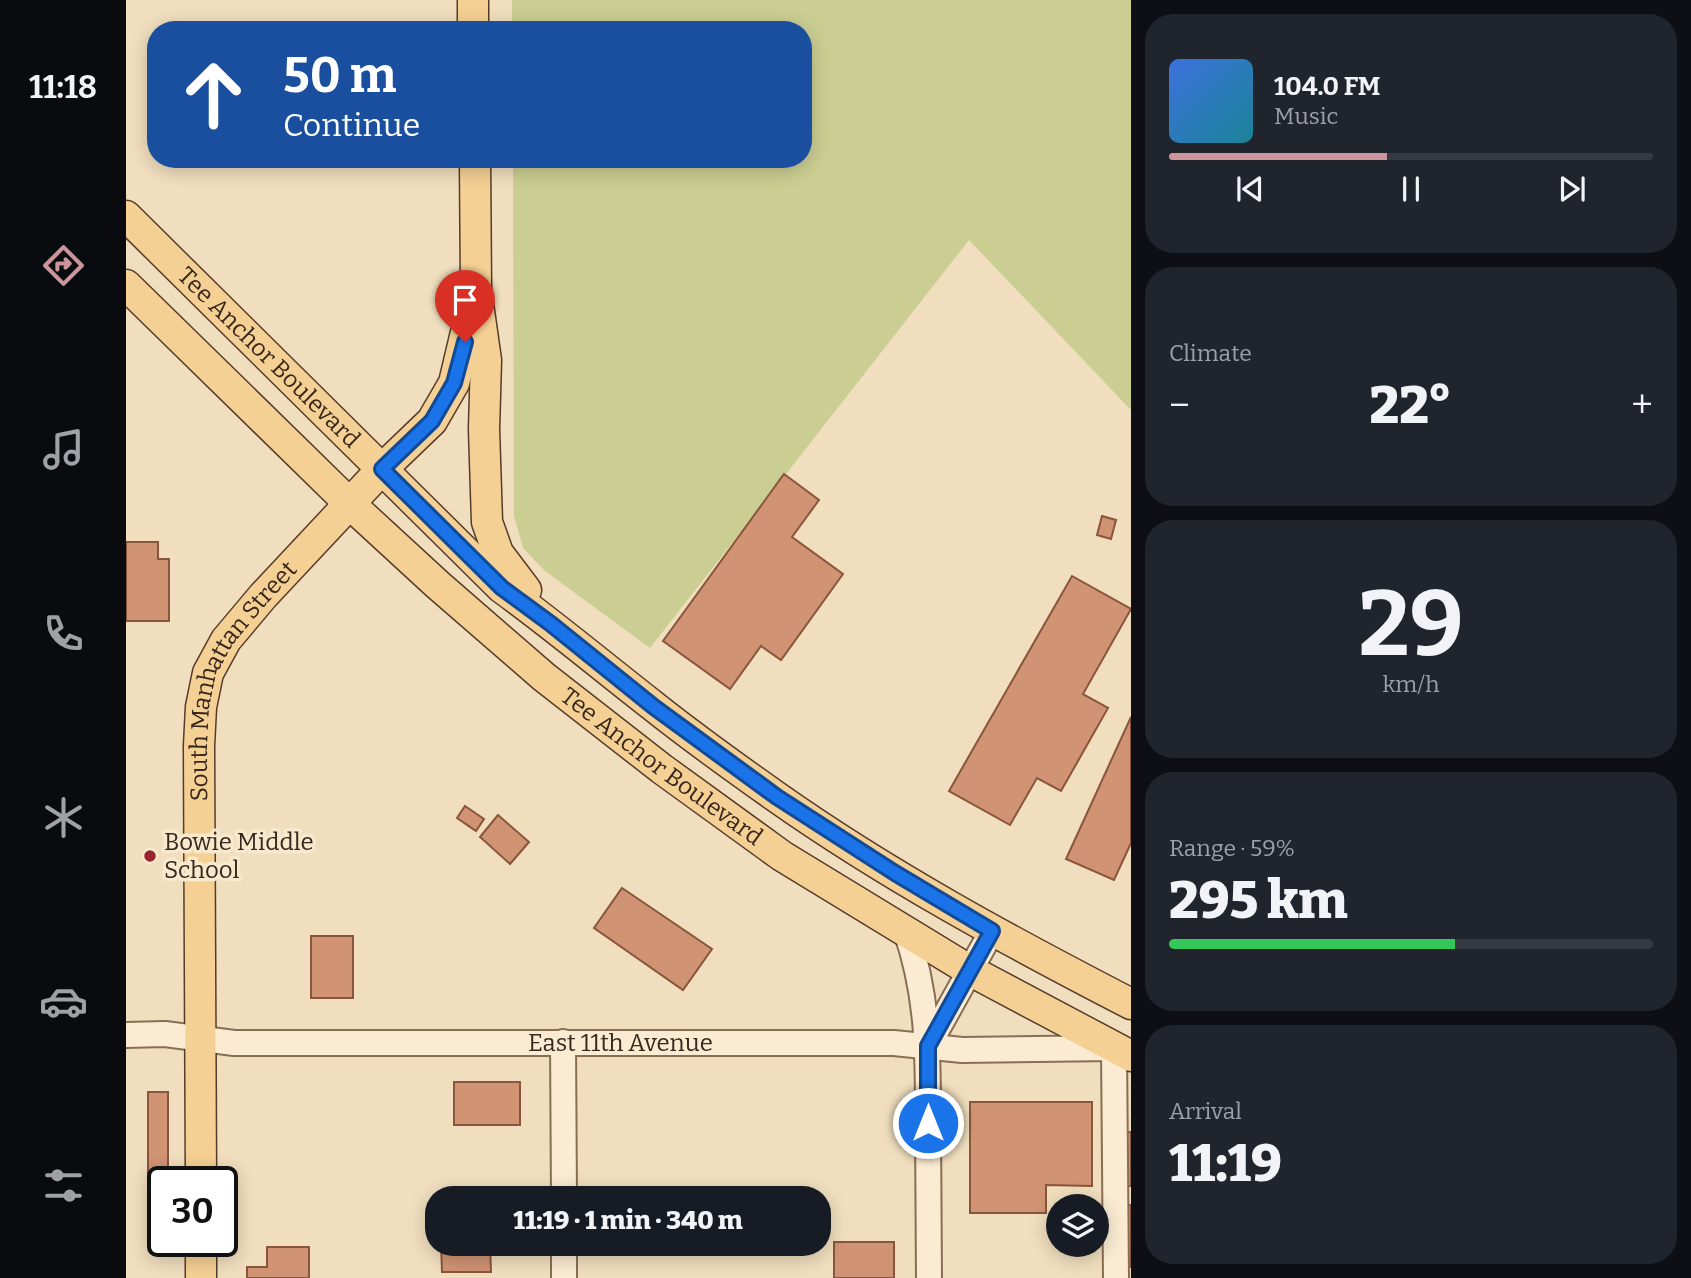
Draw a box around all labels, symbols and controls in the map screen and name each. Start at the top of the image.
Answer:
text: 50 m [283,46,396,105]
icon: ahead [168,49,259,140]
text: 11:18 [29,68,97,106]
text: 104.0 FM [1274,71,1381,102]
text: Music [1274,102,1338,130]
text: Continue [283,106,420,144]
icon: previous [1231,170,1269,208]
icon: pause [1392,170,1430,208]
icon: next [1553,170,1591,208]
icon: directions [39,241,88,290]
street label: Tee Anchor Boulevard [172,261,366,453]
pin [435,270,495,342]
icon: arrive [446,281,484,319]
text: Climate [1169,339,1252,367]
text: 22° [1369,374,1452,437]
text: − [1169,382,1190,428]
text: + [1631,382,1653,428]
icon: music [39,425,88,474]
street label: South Manhattan Street [185,555,302,801]
text: 29 [1358,570,1464,679]
icon: phone [39,609,88,658]
text: km/h [1383,670,1439,698]
street label: Tee Anchor Boulevard [555,682,768,851]
icon: climate [39,793,88,842]
place label: Bowie Middle School [164,828,314,884]
text: Range · 59% [1169,834,1295,862]
marker: Bowie Middle School [142,848,158,864]
text: 295 km [1169,869,1348,932]
icon: car [39,977,88,1026]
street label: East 11th Avenue [528,1029,713,1057]
position arrow [891,1086,965,1160]
text: Arrival [1169,1097,1242,1125]
text: 11:19 [1169,1132,1282,1195]
icon: filters [39,1161,88,1210]
speed limit sign: 30 [147,1166,238,1257]
map controls [1046,1194,1109,1257]
button: layers [1046,1194,1109,1257]
text: 11:19 · 1 min · 340 m [513,1205,743,1236]

